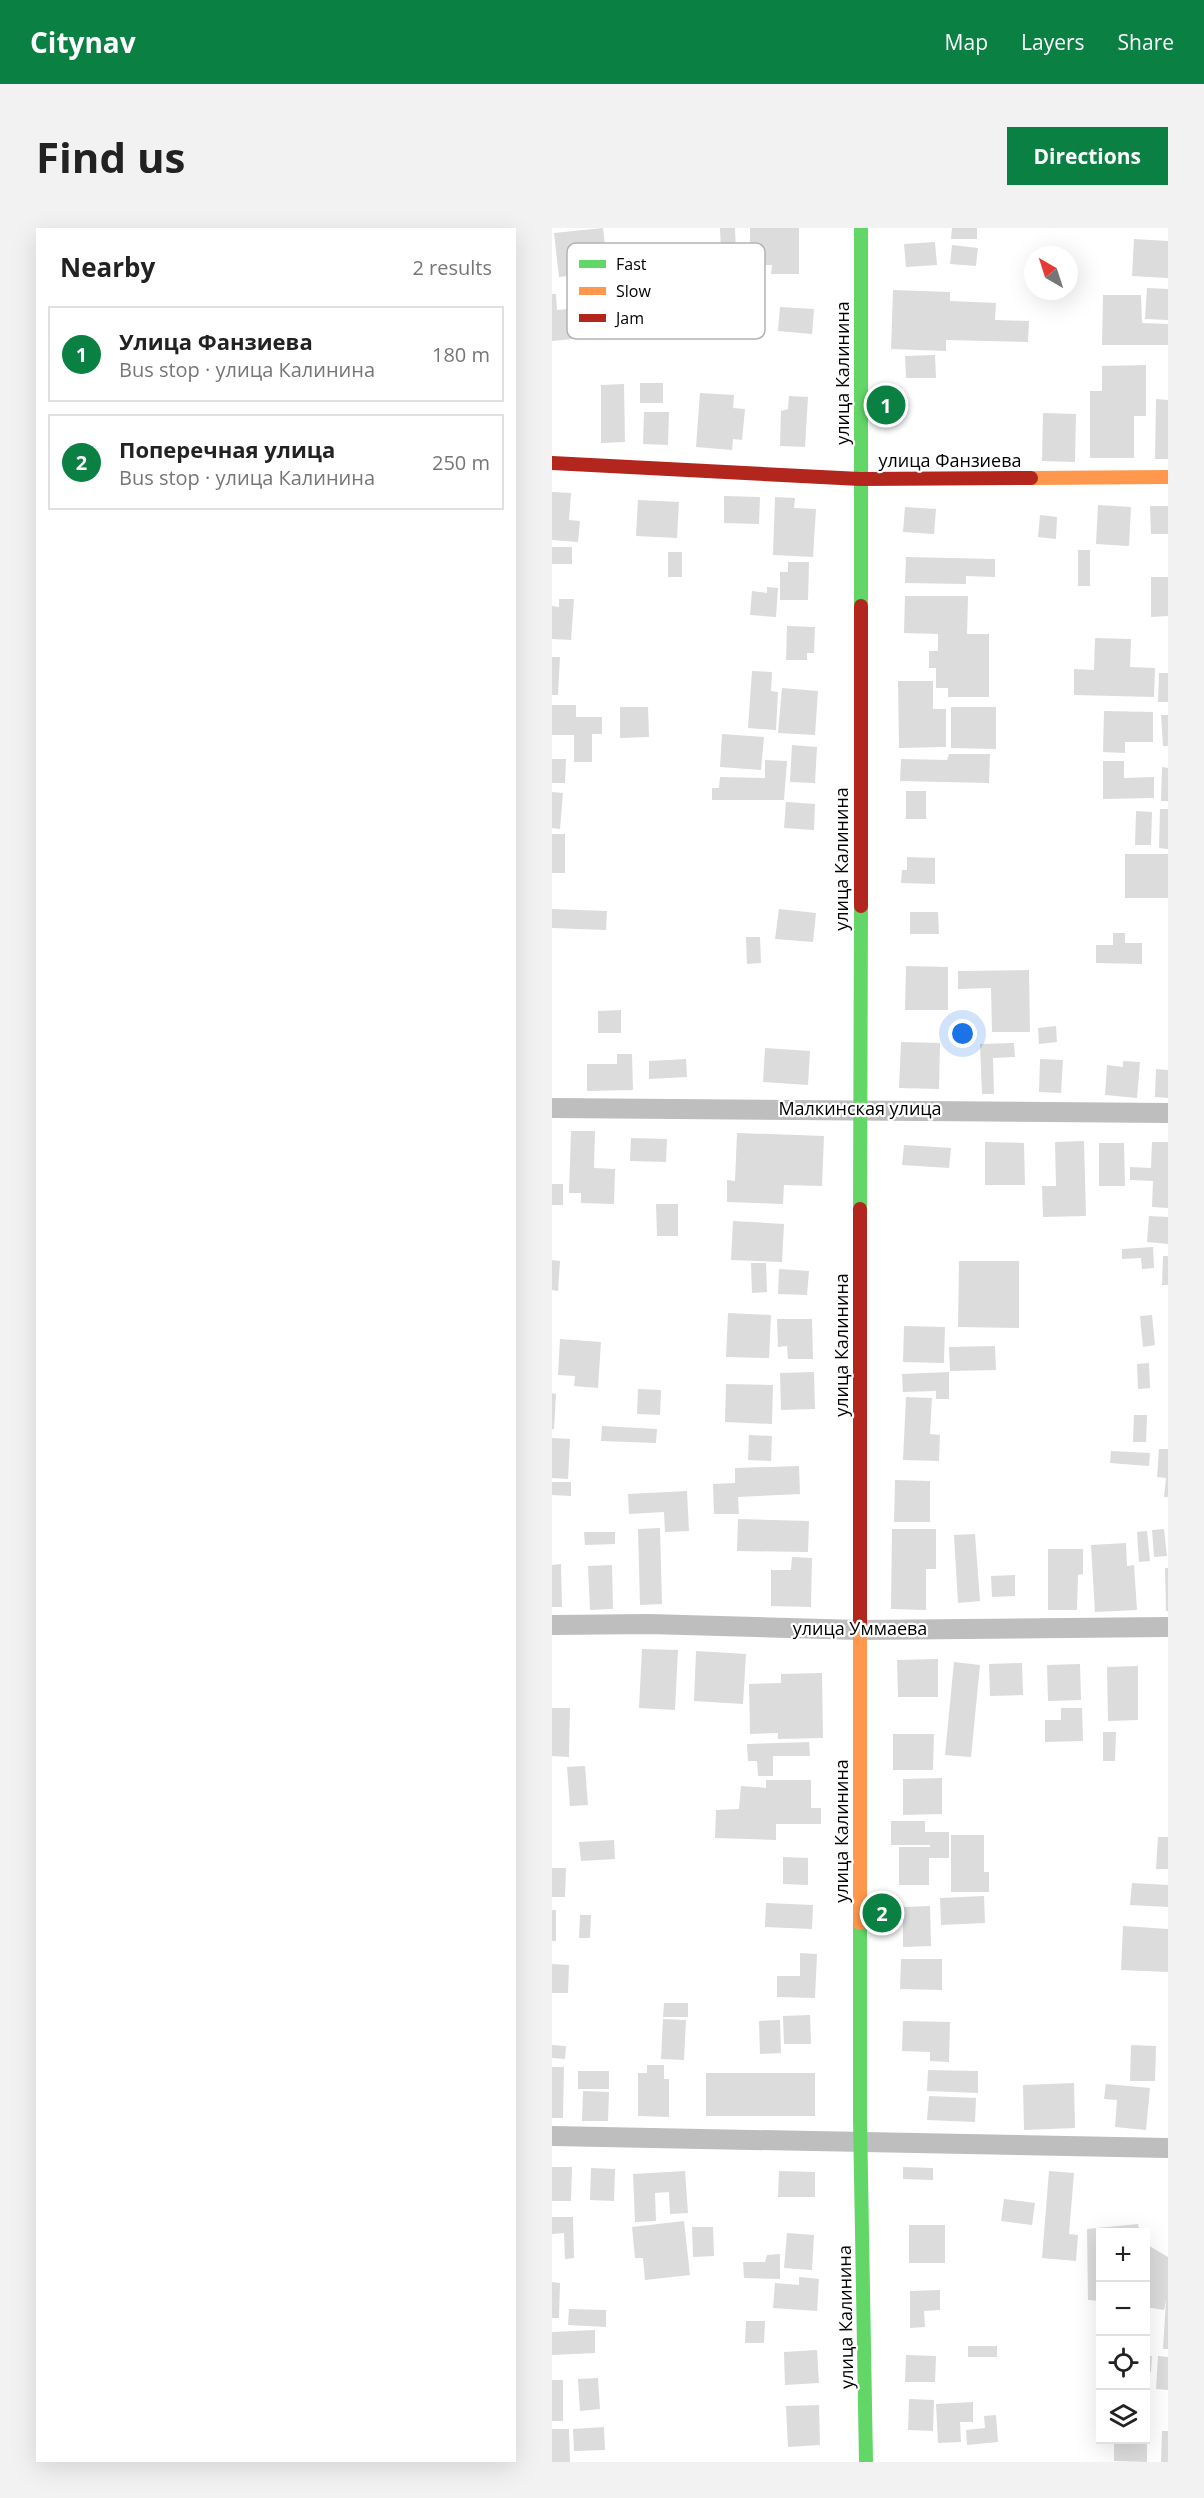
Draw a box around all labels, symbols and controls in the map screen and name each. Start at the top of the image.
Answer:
text: Citynav [30,23,136,61]
text: Map [945,28,988,56]
text: Layers [1021,28,1085,56]
text: Share [1118,28,1174,56]
button: Directions [1007,127,1168,185]
text: Find us [36,128,185,185]
legend [567,243,765,339]
north arrow [1024,246,1078,300]
text: Nearby [60,249,155,285]
text: Fast [616,253,647,275]
text: 2 results [412,254,492,281]
text: Slow [616,280,651,302]
street label: улица Калинина [830,301,854,445]
text: Jam [614,307,644,329]
text: Улица Фанзиева [119,326,313,356]
text: 1 [76,341,87,368]
text: 180 m [432,341,490,368]
text: Bus stop · улица Калинина [119,356,375,383]
pin: 1 [866,382,906,428]
text: Поперечная улица [119,434,335,464]
street label: улица Фанзиева [878,448,1022,472]
text: 2 [76,449,87,476]
text: 250 m [432,449,490,476]
text: Bus stop · улица Калинина [119,464,375,491]
street label: улица Калинина [829,787,853,931]
your location [948,1019,977,1048]
street label: Малкинская улица [778,1096,942,1120]
street label: улица Калинина [829,1273,853,1417]
street label: улица Уммаева [793,1616,927,1640]
street label: улица Калинина [829,1759,853,1903]
pin: 2 [862,1890,902,1936]
map controls [1096,2228,1150,2444]
button: + [1096,2228,1150,2282]
street label: улица Калинина [832,2245,858,2389]
button: − [1096,2282,1150,2336]
button: locate [1096,2336,1150,2390]
button: layers [1096,2390,1150,2444]

